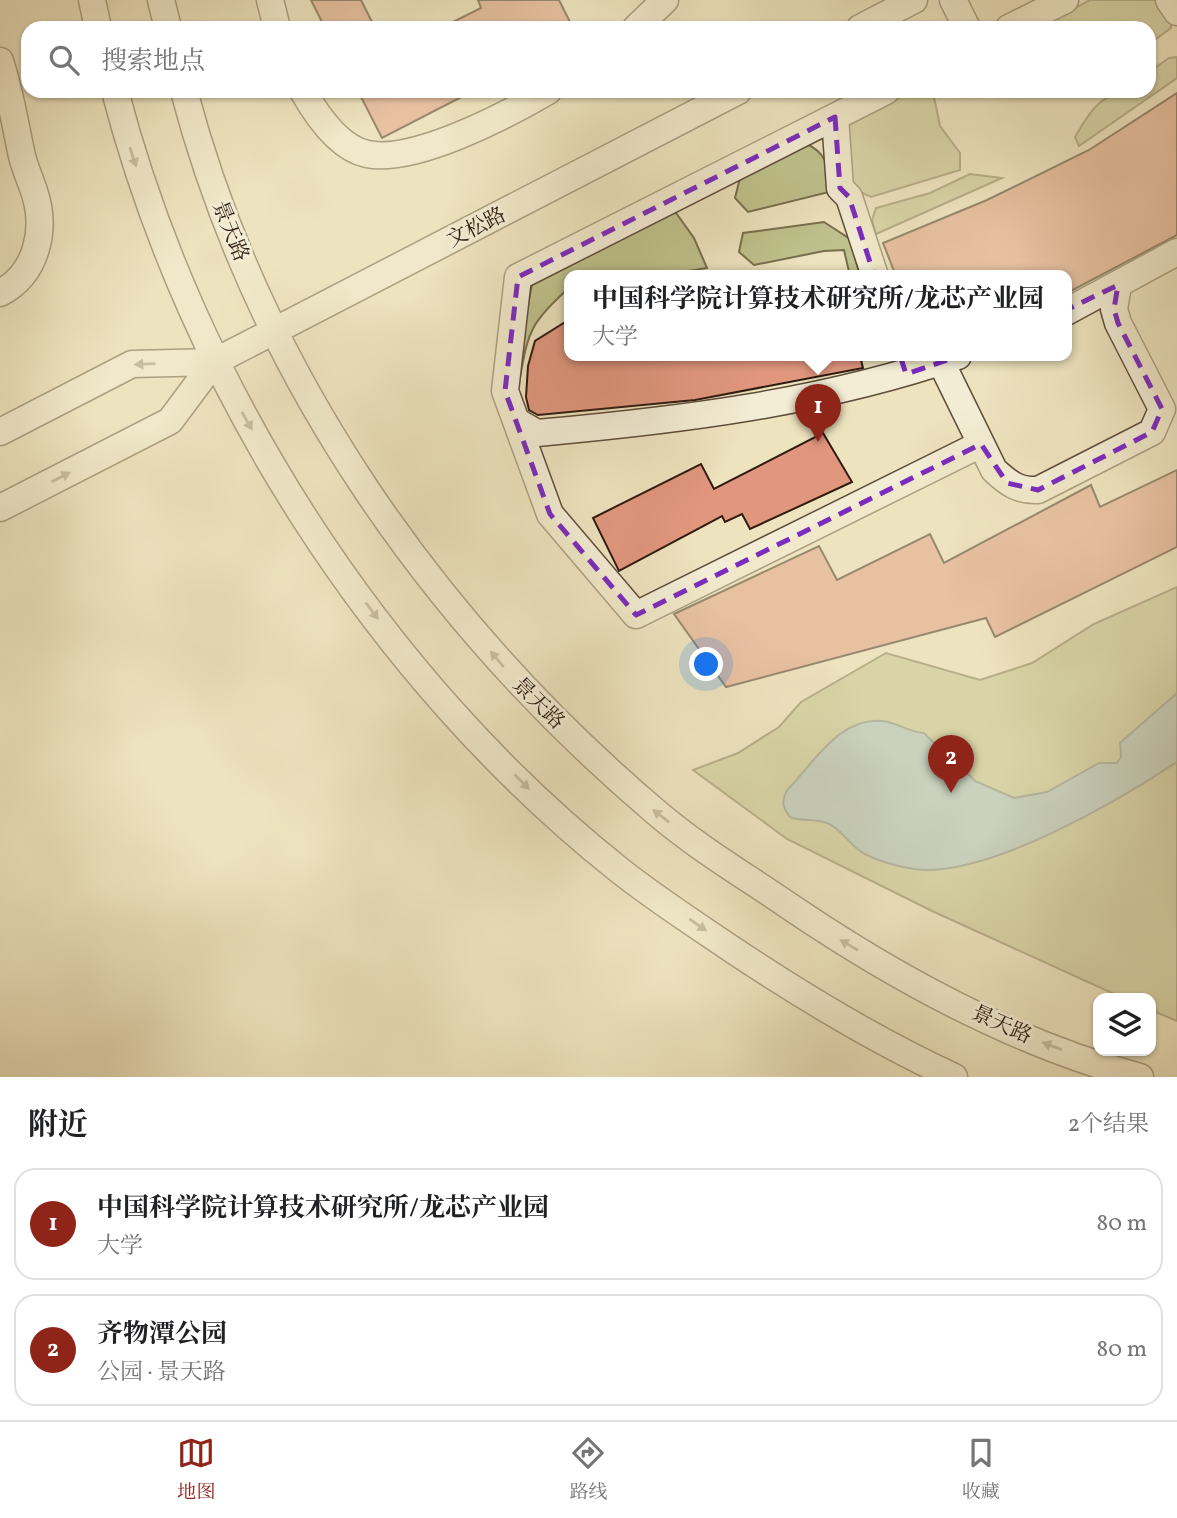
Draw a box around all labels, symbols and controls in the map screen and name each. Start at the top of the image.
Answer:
search box [21,21,1156,98]
icon: search [45,41,83,79]
text: 搜索地点 [101,44,205,80]
one-way arrow [129,146,139,167]
street label: 景天路 [204,197,255,266]
street label: 文松路 [442,201,511,256]
popup [564,270,1072,361]
text: 中国科学院计算技术研究所/龙芯产业园 [592,282,1044,318]
text: 大学 [592,322,638,354]
one-way arrow [134,358,156,369]
pin: 1 [795,384,841,442]
one-way arrow [241,412,253,431]
one-way arrow [51,471,71,482]
one-way arrow [364,602,378,620]
your location [689,647,723,681]
one-way arrow [490,651,505,668]
street label: 景天路 [505,672,570,737]
pin: 2 [928,735,974,793]
one-way arrow [513,773,530,789]
one-way arrow [653,809,671,824]
one-way arrow [689,918,707,932]
one-way arrow [839,939,858,951]
map controls [1093,993,1156,1056]
button: layers [1093,993,1156,1056]
street label: 景天路 [967,999,1036,1051]
one-way arrow [1042,1040,1063,1051]
text: 附近 [28,1105,88,1147]
text: 2个结果 [1068,1109,1149,1141]
text: 中国科学院计算技术研究所/龙芯产业园 [97,1191,549,1227]
text: 1 [48,1208,58,1240]
text: 80 m [1097,1208,1147,1240]
text: 大学 [97,1231,143,1263]
text: 齐物潭公园 [97,1317,227,1353]
text: 2 [47,1334,59,1366]
text: 80 m [1097,1334,1147,1366]
text: 公园 · 景天路 [97,1357,226,1389]
tab: 地图 [177,1434,215,1506]
tab: 路线 [569,1434,608,1506]
tab: 收藏 [962,1434,1000,1506]

